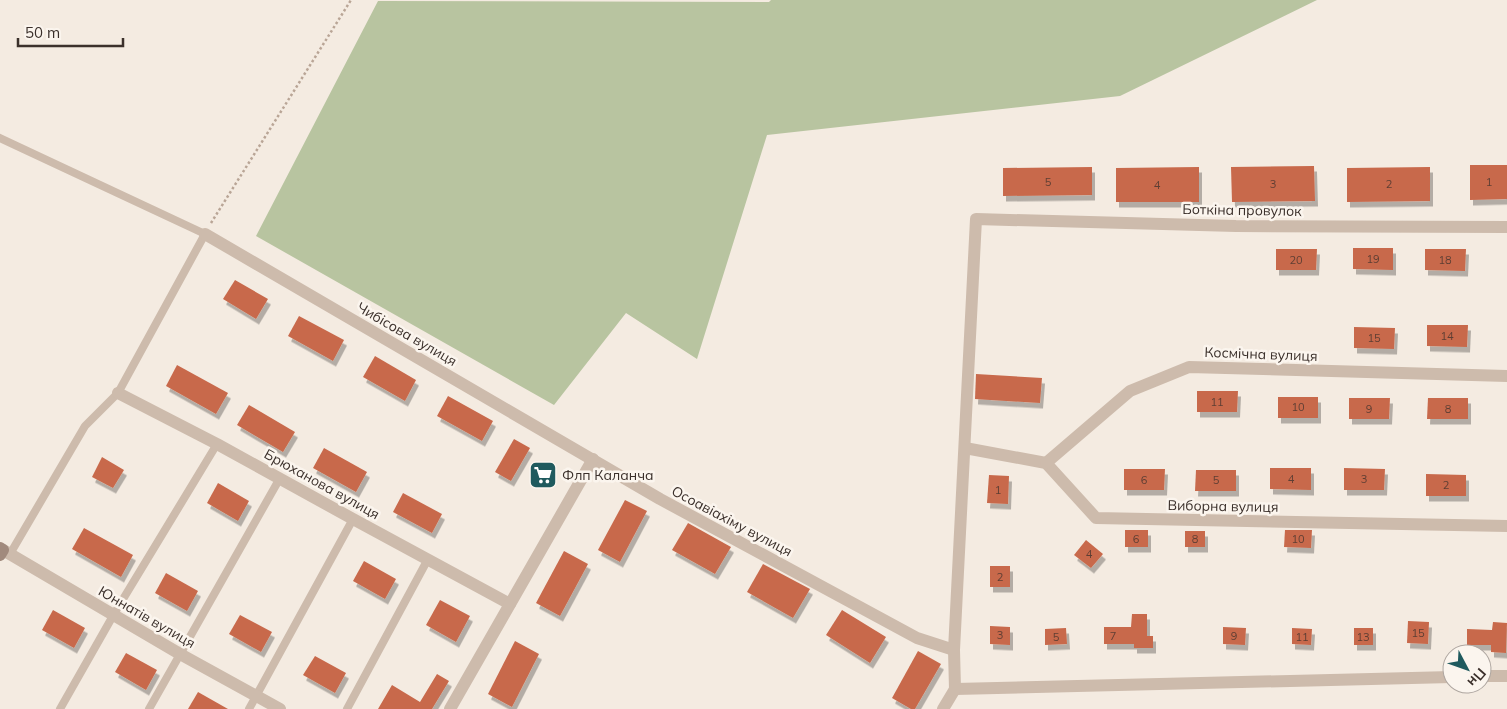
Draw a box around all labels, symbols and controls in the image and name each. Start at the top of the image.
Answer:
scale bar [18,15,122,47]
text: 50 m [25,23,60,42]
house number: 5 [1045,175,1052,189]
house number: 1 [1486,175,1492,189]
house number: 3 [1270,177,1276,191]
house number: 2 [1386,177,1393,191]
house number: 4 [1154,178,1161,192]
street label: Боткіна провулок [1182,200,1302,220]
house number: 19 [1366,252,1380,266]
house number: 20 [1289,253,1303,267]
house number: 18 [1438,253,1452,267]
street label: Чибісова вулиця [354,298,460,370]
house number: 14 [1440,329,1454,343]
house number: 15 [1367,331,1381,345]
street label: Космічна вулиця [1204,343,1318,365]
house number: 11 [1210,395,1224,409]
house number: 10 [1291,400,1305,414]
house number: 9 [1366,402,1372,416]
house number: 8 [1445,402,1452,416]
street label: Брюханова вулиця [261,445,383,523]
supermarket icon: Флп Каланча [528,460,558,490]
place label: Флп Каланча [562,466,654,484]
house number: 4 [1288,472,1295,486]
house number: 3 [1361,472,1367,486]
house number: 6 [1141,473,1148,487]
house number: 5 [1213,473,1220,487]
house number: 2 [1443,478,1450,492]
street label: Осоавіахіму вулиця [669,482,795,560]
house number: 1 [995,483,1001,497]
street label: Виборна вулиця [1167,496,1279,516]
house number: 6 [1133,532,1140,546]
house number: 8 [1192,532,1199,546]
house number: 10 [1291,532,1305,546]
house number: 4 [1086,547,1093,561]
house number: 2 [997,570,1004,584]
street label: Юннатів вулиця [95,582,199,652]
house number: 15 [1411,626,1425,640]
house number: 3 [997,628,1003,642]
house number: 7 [1110,629,1116,643]
house number: 9 [1231,629,1237,643]
house number: 5 [1053,630,1060,644]
house number: 11 [1295,630,1309,644]
house number: 13 [1356,630,1370,644]
north arrow [1442,644,1492,694]
text: Пн [1464,664,1490,691]

